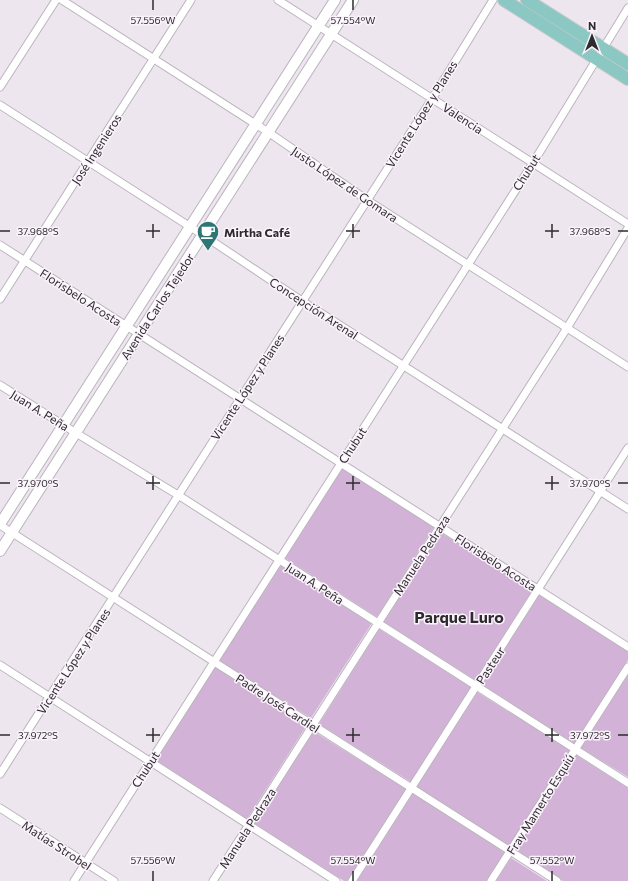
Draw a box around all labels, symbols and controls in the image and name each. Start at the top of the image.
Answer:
text: 57.556°W [130,14,176,26]
text: 57.554°W [330,14,376,26]
north arrow [572,16,612,56]
text: N [588,19,596,32]
street label: Vicente López y Planes [382,58,460,170]
street label: Valencia [440,100,486,136]
street label: José Ingenieros [68,111,125,187]
street label: Justo López de Gomara [289,143,401,226]
street label: Chubut [509,151,543,193]
cafe icon: Mirtha Café [195,219,221,252]
text: 37.968°S [17,225,59,237]
place label: Mirtha Café [224,225,290,239]
text: 37.968°S [569,225,611,237]
street label: Avenida Carlos Tejedor [117,250,197,362]
street label: Florisbelo Acosta [38,266,124,328]
street label: Concepción Arenal [267,274,361,342]
street label: Vicente López y Planes [207,331,287,443]
street label: Juan A. Peña [8,387,72,434]
street label: Chubut [335,424,369,466]
text: 37.970°S [18,477,59,489]
text: 37.970°S [570,477,611,489]
street label: Manuela Pedraza [390,512,452,598]
street label: Florisbelo Acosta [453,531,539,593]
street label: Juan A. Peña [283,559,346,608]
street label: Vicente López y Planes [33,605,113,717]
district label: Parque Luro [414,607,504,626]
street label: Pasteur [473,643,507,686]
street label: Padre José Cardiel [233,671,323,736]
text: 37.972°S [18,729,58,741]
text: 37.972°S [570,729,610,741]
street label: Chubut [128,748,162,790]
street label: Fray Mamerto Esquiú [503,751,577,857]
street label: Manuela Pedraza [216,785,278,871]
street label: Matías Strobel [20,817,94,873]
text: 57.556°W [130,854,176,866]
text: 57.554°W [330,854,376,866]
text: 57.552°W [530,854,574,866]

